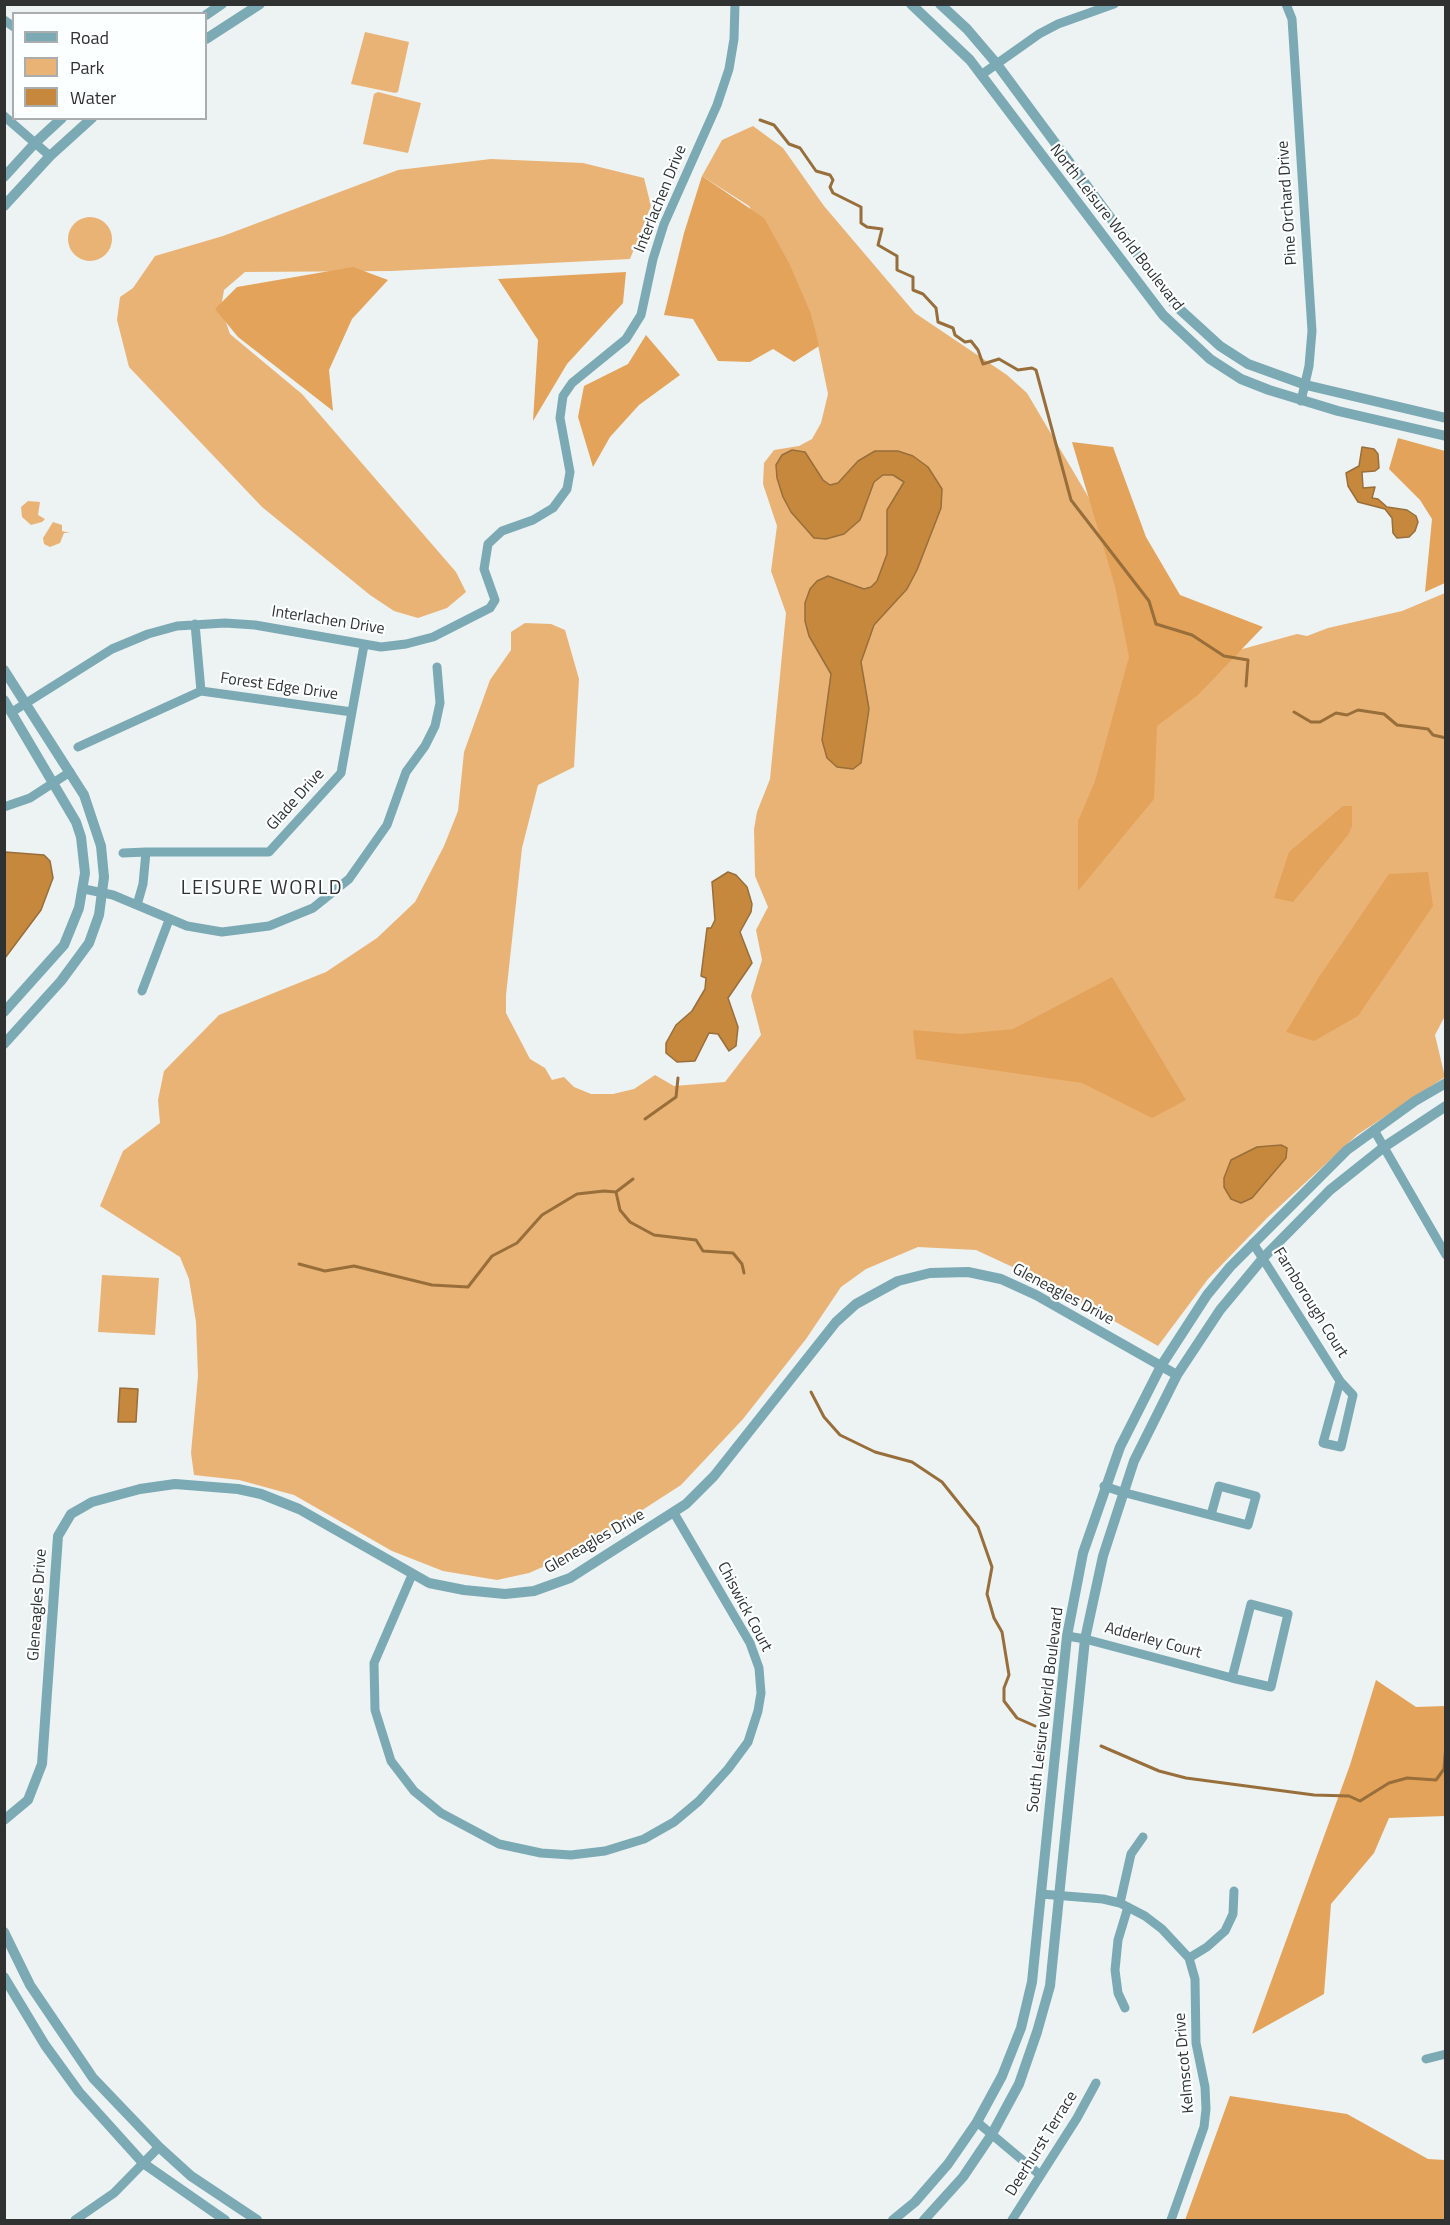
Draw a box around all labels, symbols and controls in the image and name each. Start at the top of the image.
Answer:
legend [12,12,207,120]
text: Road [70,24,109,51]
text: Park [70,54,104,81]
text: Water [70,84,116,111]
street label: Pine Orchard Drive [1274,140,1302,266]
street label: North Leisure World Boulevard [1045,141,1187,315]
street label: Interlachen Drive [631,142,691,256]
street label: Interlachen Drive [270,603,386,639]
street label: Forest Edge Drive [219,669,339,705]
street label: Glade Drive [263,765,329,835]
district label: LEISURE WORLD [181,877,343,901]
street label: Farnborough Court [1268,1244,1352,1362]
street label: Gleneagles Drive [1009,1260,1117,1330]
street label: Gleneagles Drive [542,1506,648,1578]
street label: Gleneagles Drive [25,1548,51,1662]
street label: Chiswick Court [712,1559,776,1655]
street label: South Leisure World Boulevard [1024,1606,1068,1814]
street label: Adderley Court [1102,1619,1204,1663]
street label: Kelmscot Drive [1171,2012,1199,2114]
street label: Deerhurst Terrace [1002,2088,1082,2200]

